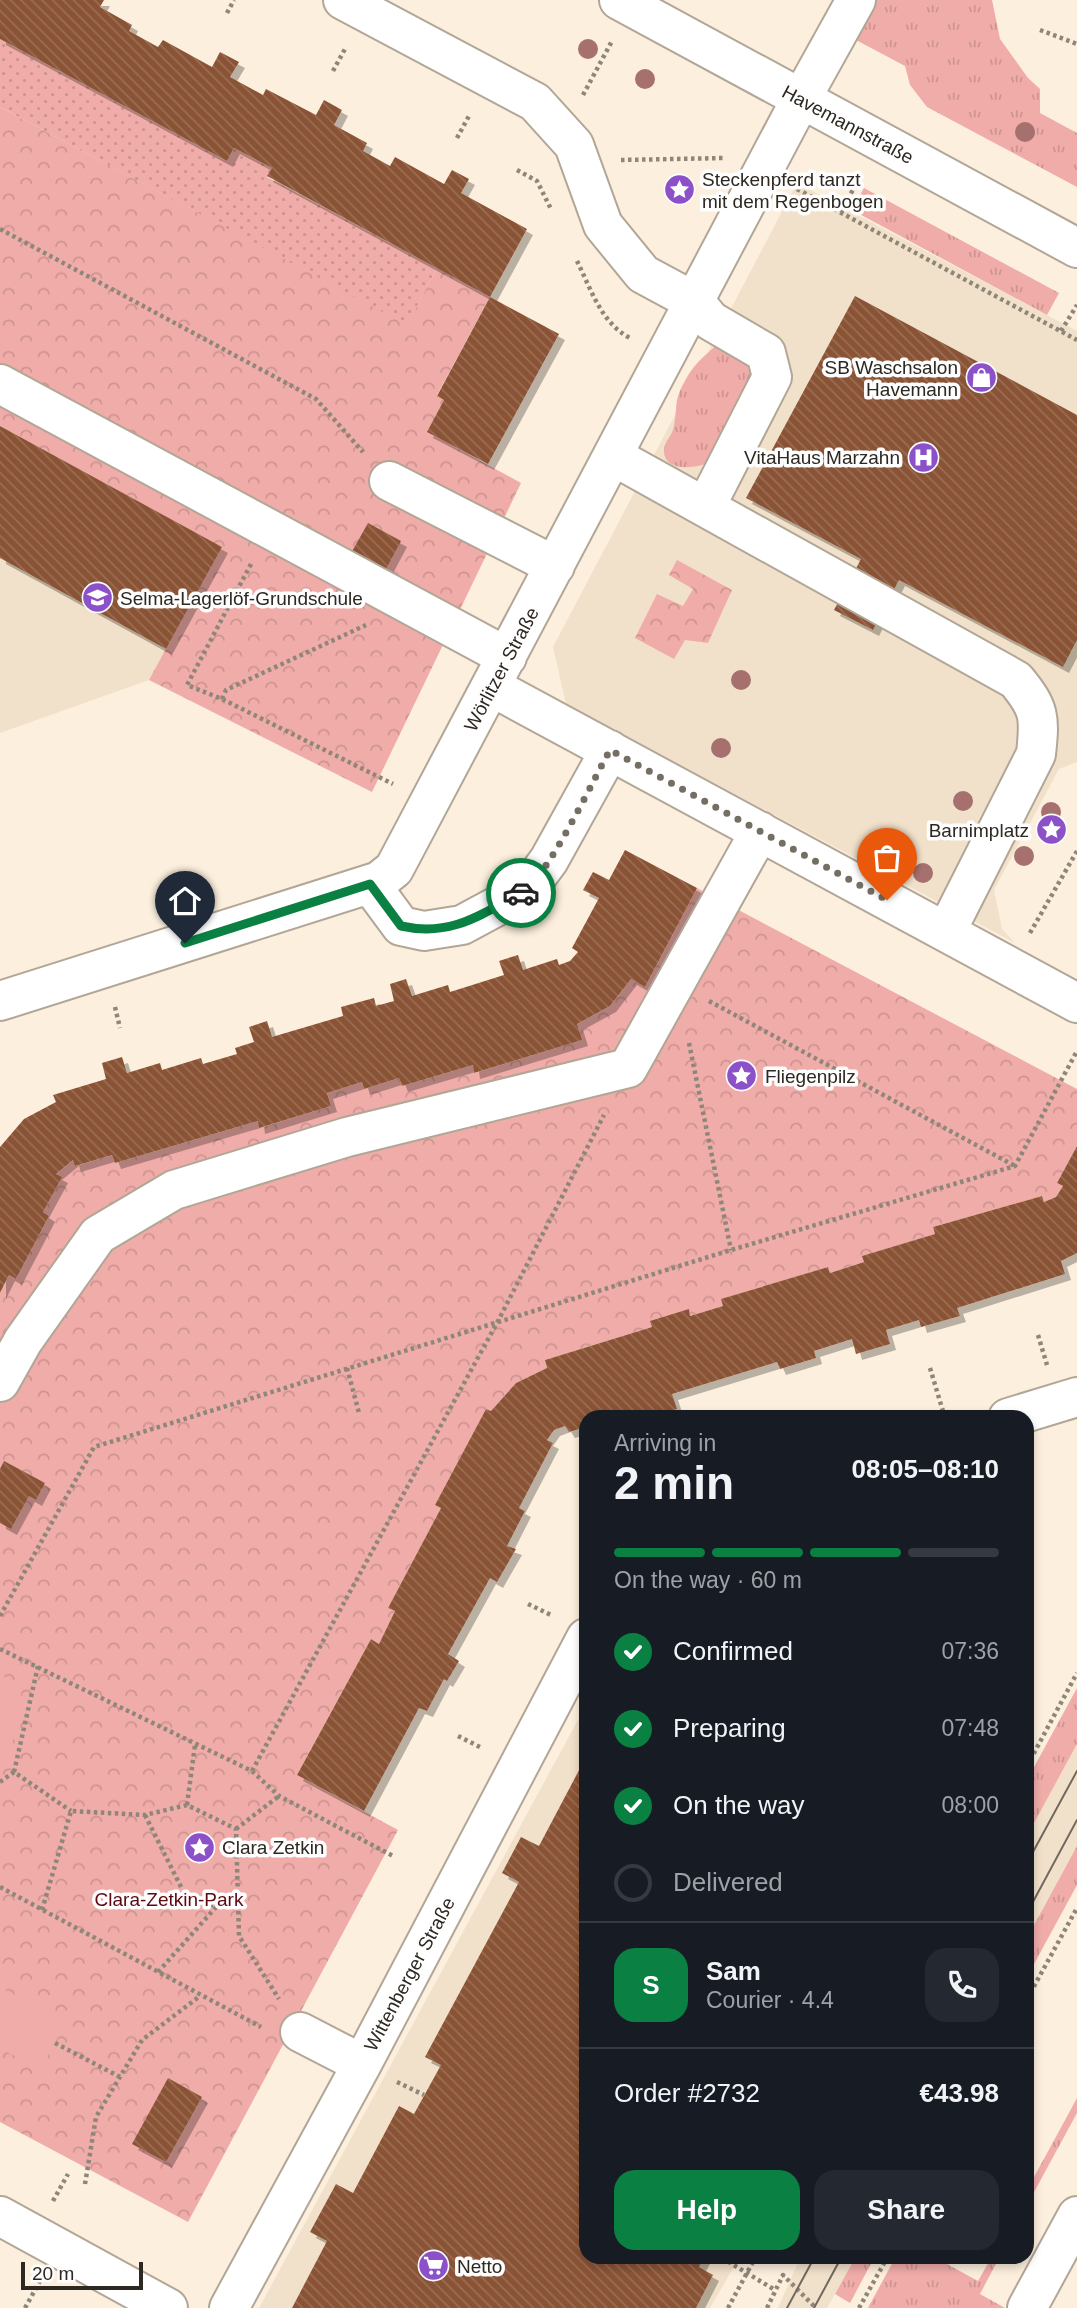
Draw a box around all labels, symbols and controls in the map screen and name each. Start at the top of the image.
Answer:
street label: Havemannstraße [778,81,917,168]
place label: Steckenpferd tanzt mit dem Regenbogen [702,169,884,212]
place icon: Steckenpferd tanzt mit dem Regenbogen [662,173,696,207]
place label: SB Waschsalon Havemann [825,357,958,400]
shop icon: SB Waschsalon Havemann [964,361,998,395]
hospital icon: VitaHaus Marzahn [906,440,940,474]
place label: VitaHaus Marzahn [744,447,900,468]
school or university icon: Selma-Lagerlöf-Grundschule [80,581,114,615]
place label: Selma-Lagerlöf-Grundschule [120,588,363,609]
street label: Wörlitzer Straße [460,604,543,735]
place icon: Barnimplatz [1035,813,1069,847]
place label: Barnimplatz [929,820,1029,841]
pin [857,828,917,900]
icon: bag [868,839,906,877]
courier [486,858,556,928]
pin [155,871,215,943]
icon: car [502,874,540,912]
icon: home [166,882,204,920]
place icon: Fliegenpilz [725,1059,759,1093]
place label: Fliegenpilz [765,1066,856,1087]
text: Arriving in [614,1430,716,1456]
text: 08:05–08:10 [852,1454,999,1484]
text: 2 min [614,1457,734,1509]
text: On the way · 60 m [614,1567,802,1593]
icon: check [614,1633,652,1671]
text: Confirmed [673,1636,793,1666]
text: 07:36 [941,1638,999,1664]
icon: check [614,1710,652,1748]
text: Preparing [673,1713,786,1743]
text: 07:48 [941,1715,999,1741]
icon: check [614,1787,652,1825]
text: On the way [673,1790,805,1820]
text: 08:00 [941,1792,999,1818]
place icon: Clara Zetkin [182,1830,216,1864]
place label: Clara Zetkin [222,1837,324,1858]
text: Delivered [673,1867,783,1897]
park label: Clara-Zetkin-Park [95,1889,244,1910]
street label: Wittenberger Straße [360,1894,459,2055]
button: phone [925,1948,999,2022]
text: Sam [706,1956,761,1986]
text: S [642,1970,660,2000]
text: Courier · 4.4 [706,1987,834,2013]
text: Order #2732 [614,2078,760,2108]
text: €43.98 [919,2078,999,2108]
button: Help [614,2170,800,2250]
button: Share [814,2170,999,2250]
supermarket icon: Netto [417,2249,451,2283]
place label: Netto [457,2256,502,2277]
scale bar [21,2259,144,2291]
text: 20 m [32,2263,74,2284]

